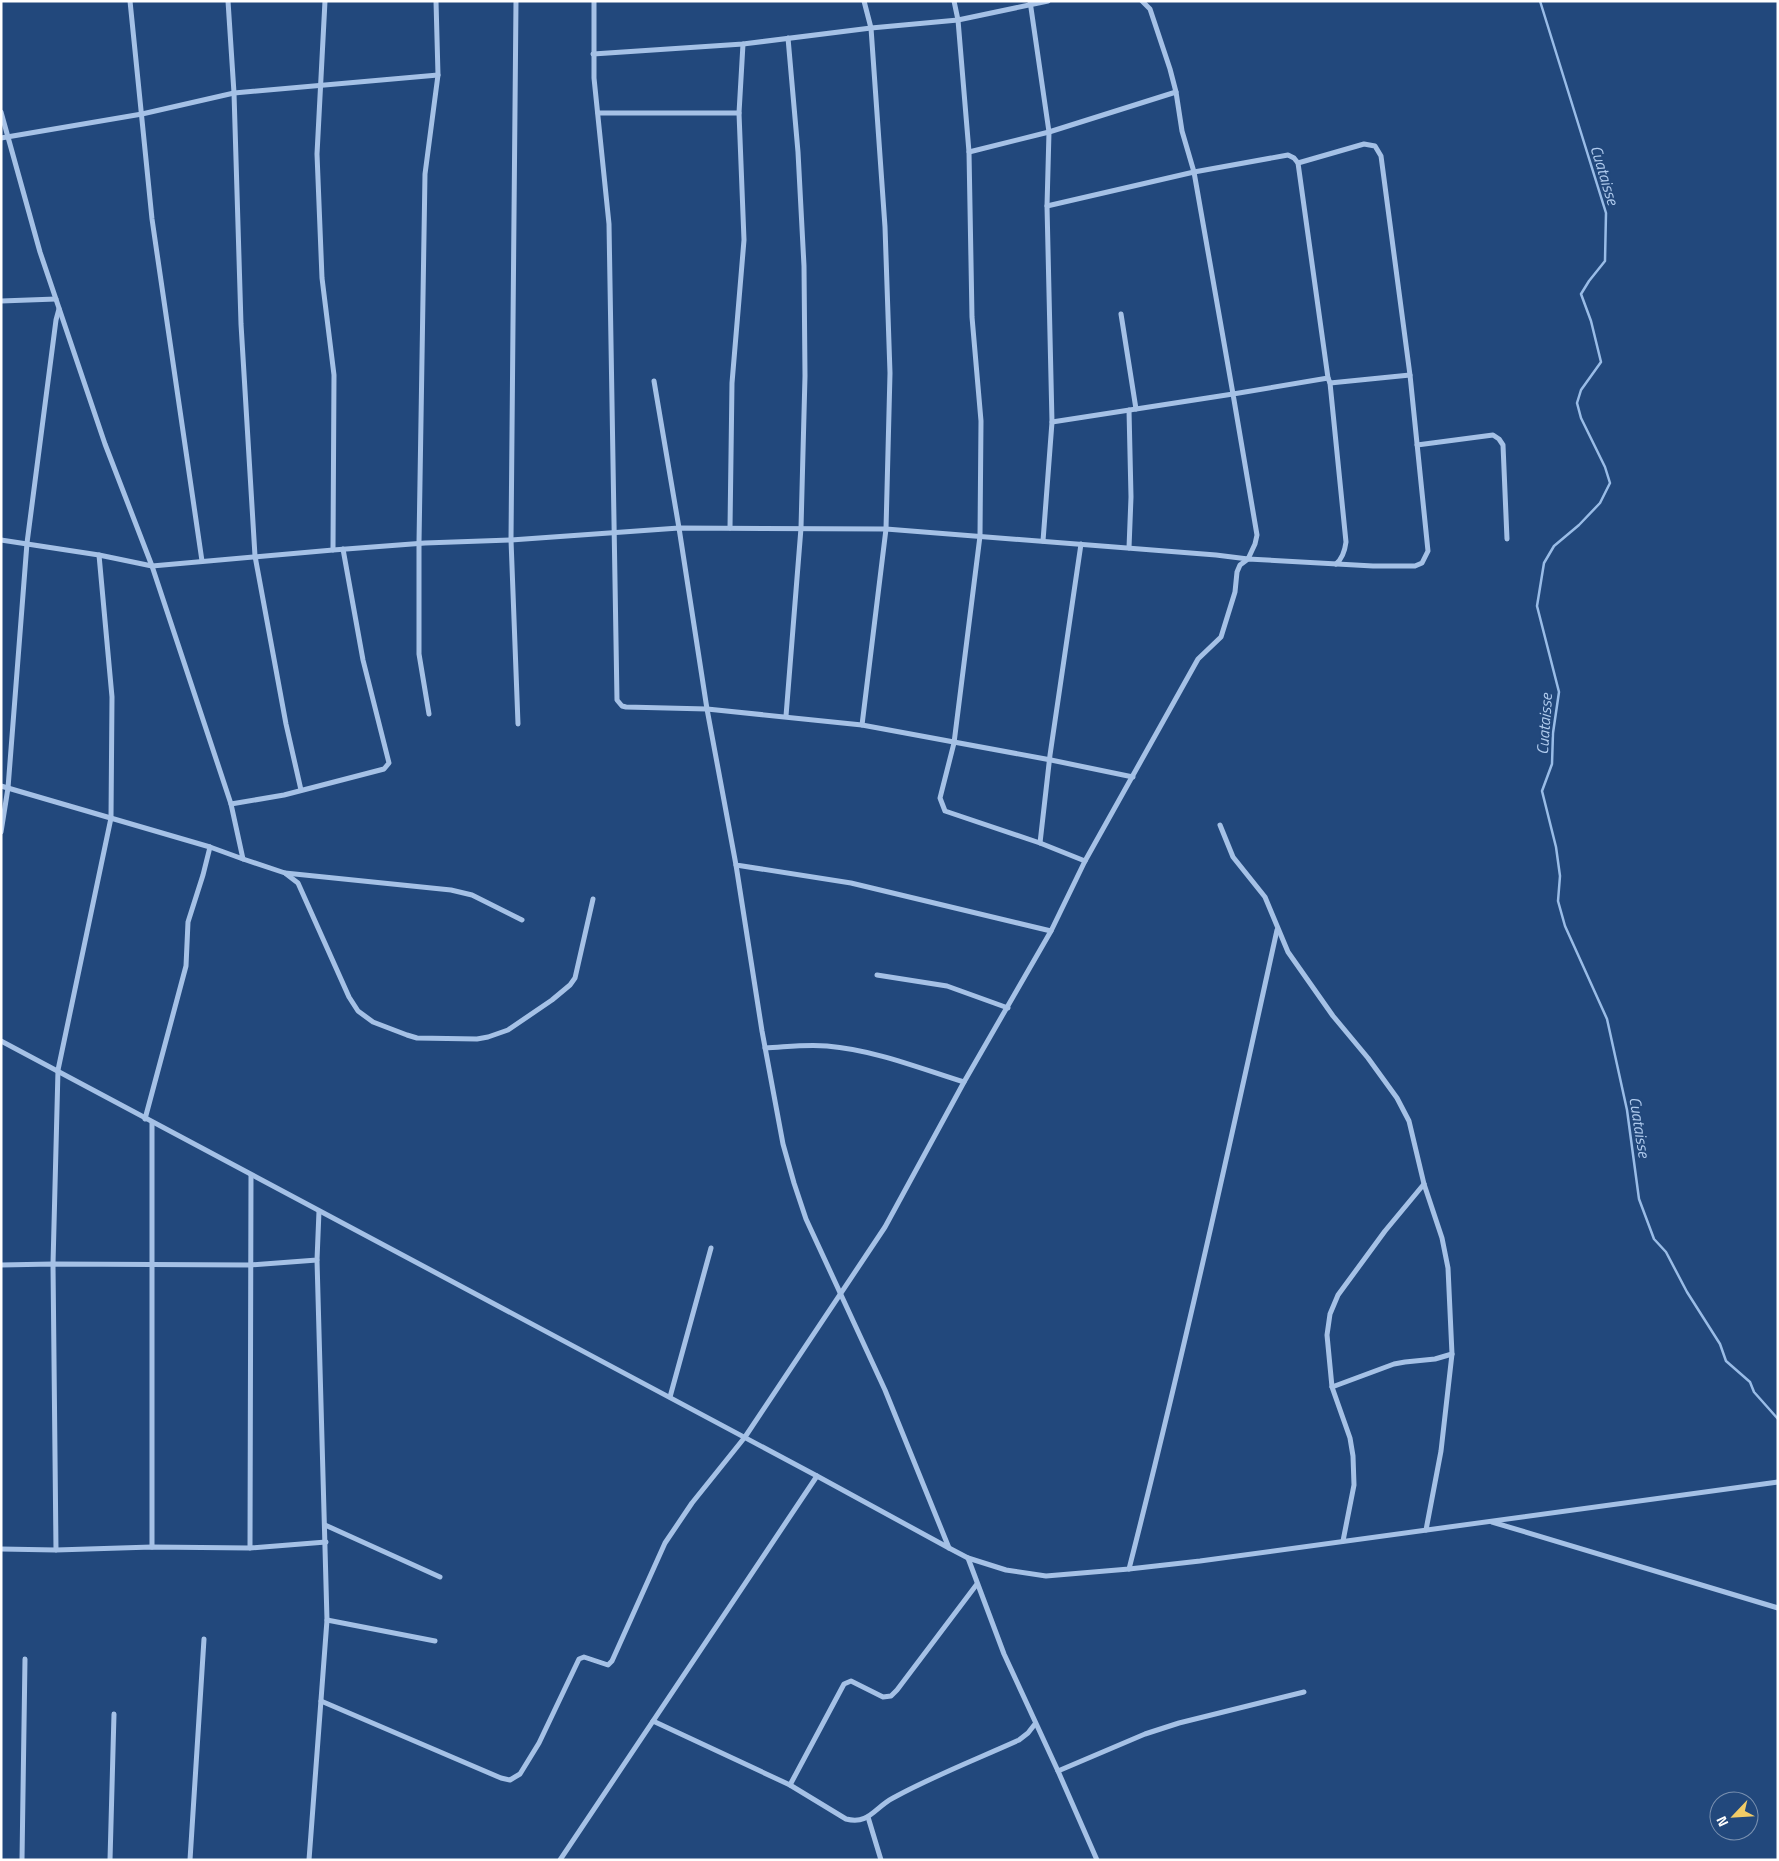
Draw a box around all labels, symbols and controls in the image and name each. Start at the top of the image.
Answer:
water label: Cuataisse [1585,142,1626,209]
water label: Cuataisse [1530,691,1558,755]
water label: Cuataisse [1623,1095,1657,1161]
north arrow [1709,1791,1759,1841]
text: N [1710,1813,1733,1831]

